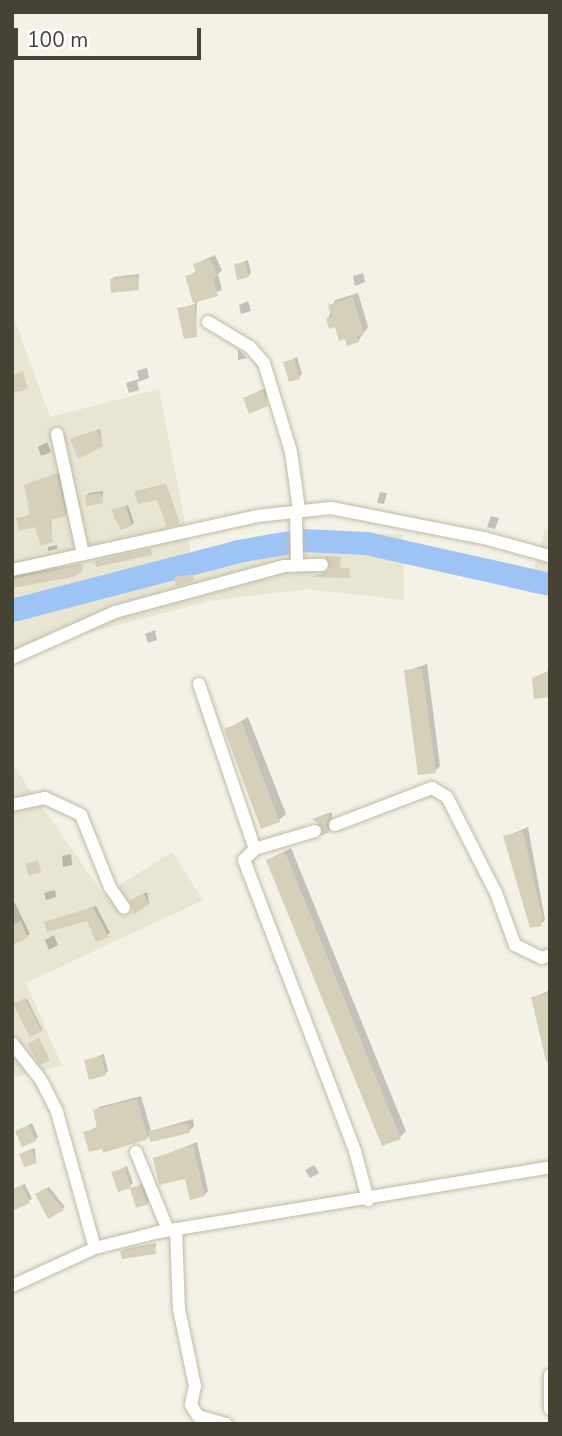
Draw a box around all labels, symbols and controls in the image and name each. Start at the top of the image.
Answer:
scale bar [18,14,205,58]
text: 100 m [27,26,88,54]

